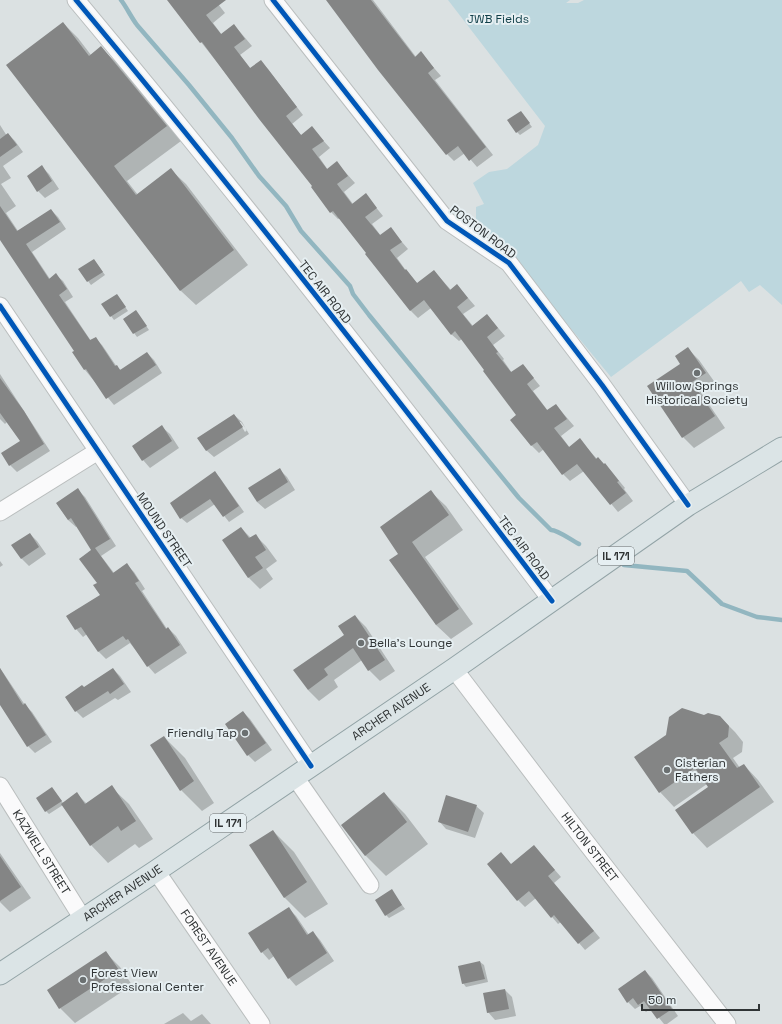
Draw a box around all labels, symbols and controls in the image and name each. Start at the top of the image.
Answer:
park label: JWB Fields [467,11,529,27]
street label: POSTON ROAD [447,202,519,262]
street label: TEC AIR ROAD [295,257,355,327]
marker: Willow Springs Historical Society [692,368,702,378]
place label: Willow Springs Historical Society [646,378,748,408]
street label: MOUND STREET [133,489,195,571]
street label: TEC AIR ROAD [495,513,553,583]
road number: IL 171 [598,547,634,565]
place label: Bella's Lounge [369,635,452,651]
marker: Bella's Lounge [356,638,366,648]
street label: ARCHER AVENUE [349,679,434,744]
place label: Friendly Tap [167,725,237,741]
marker: Friendly Tap [240,728,250,738]
place label: Cisterian Fathers [675,755,726,785]
marker: Cisterian Fathers [662,765,672,775]
street label: KAZWELL STREET [9,807,74,898]
street label: HILTON STREET [558,809,622,885]
road number: IL 171 [210,814,246,832]
street label: ARCHER AVENUE [80,861,166,925]
street label: FOREST AVENUE [177,906,241,989]
place label: Forest View Professional Center [91,965,205,995]
marker: Forest View Professional Center [78,975,88,985]
scale bar [642,986,759,1012]
text: 50 m [648,992,676,1008]

